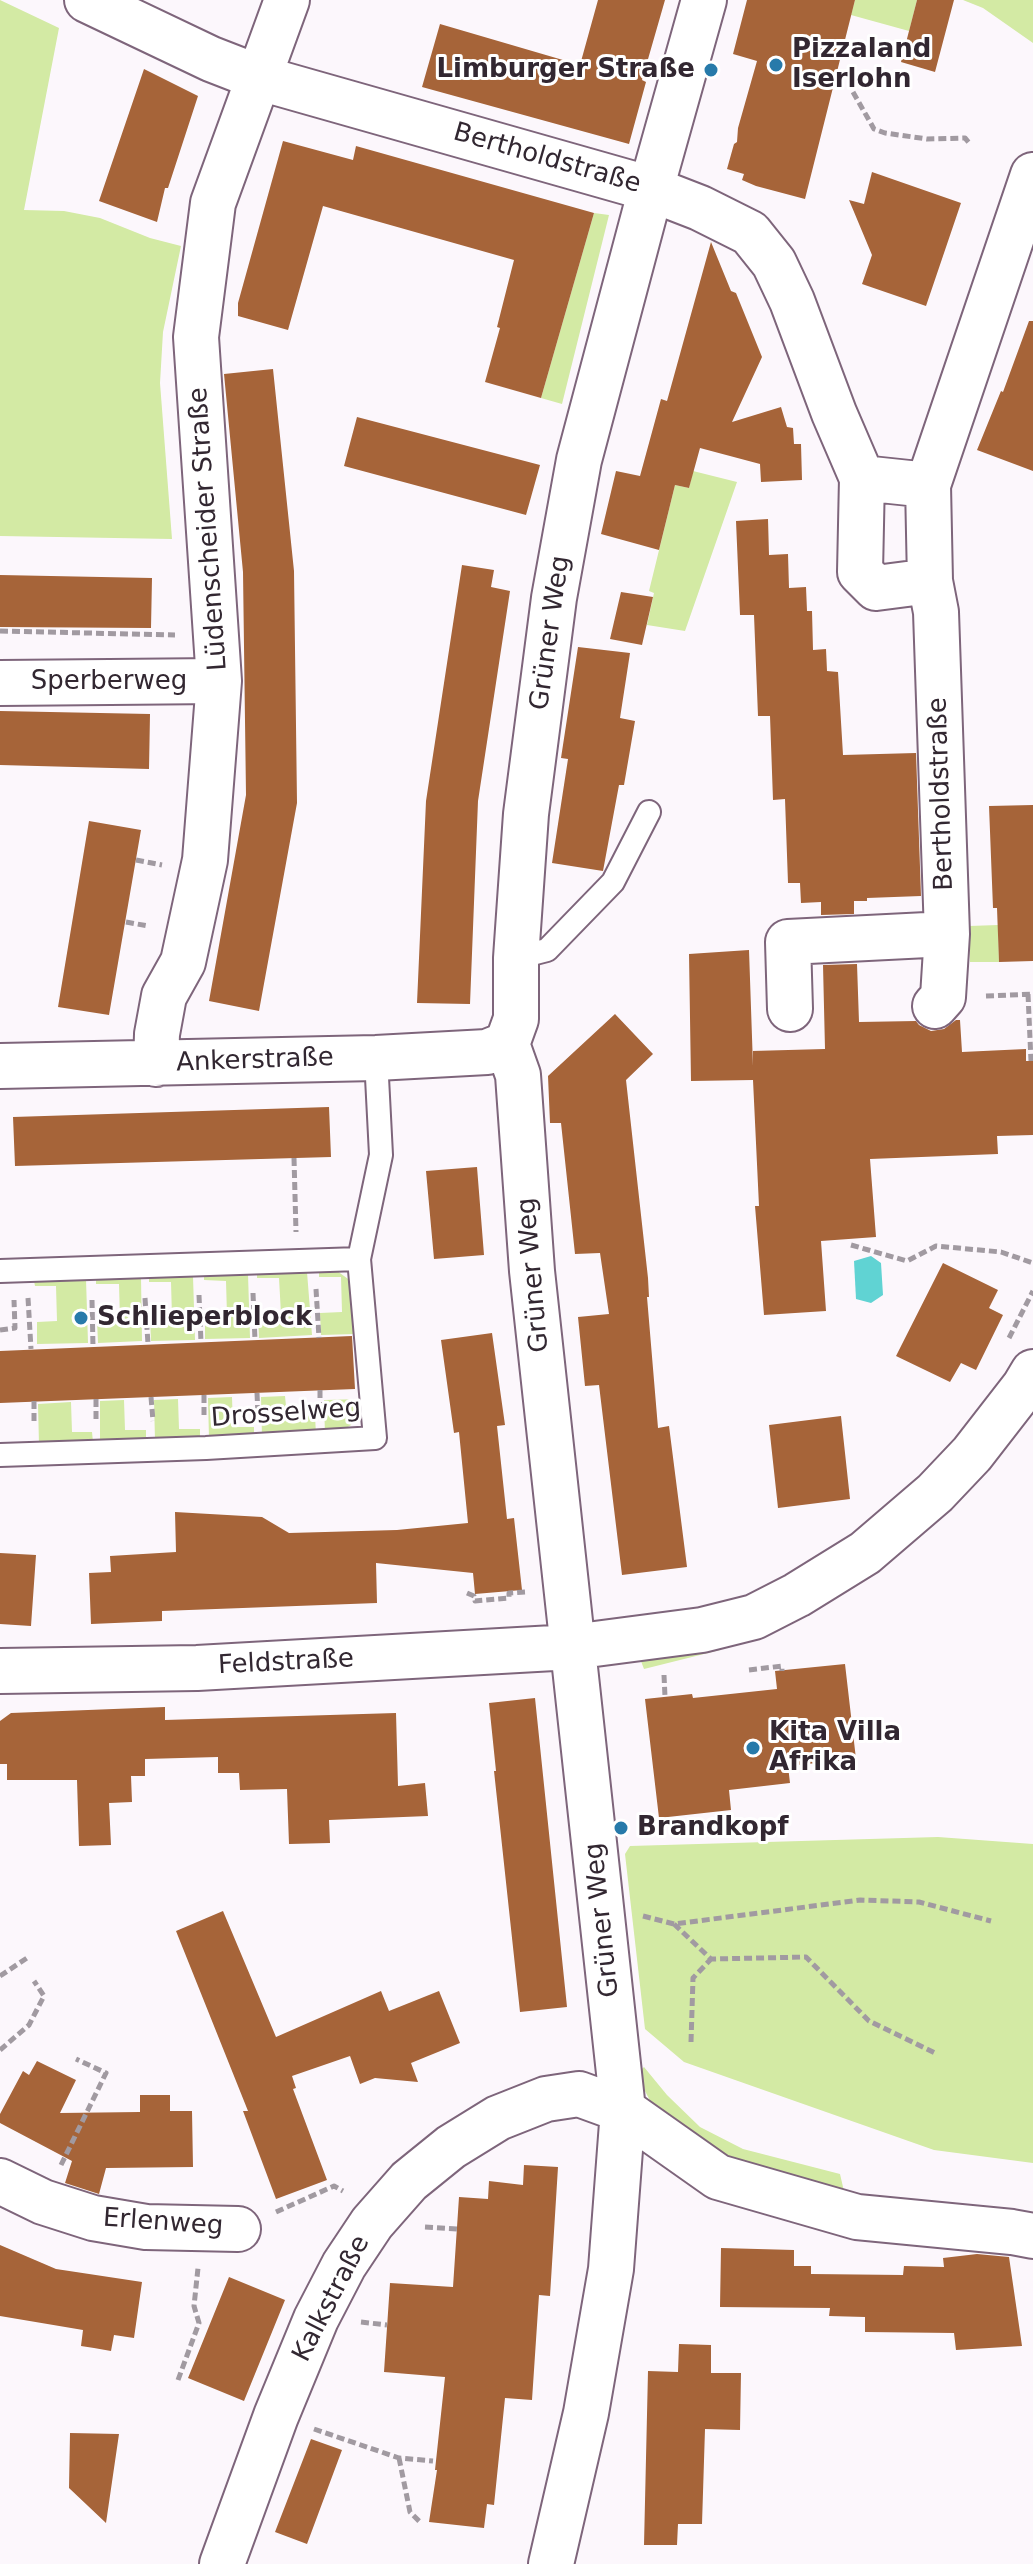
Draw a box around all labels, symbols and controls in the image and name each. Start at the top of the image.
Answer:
place label: Pizzaland Iserlohn [792,34,931,96]
place label: Limburger Straße [437,54,695,86]
marker: Pizzaland Iserlohn [767,56,785,74]
marker: Limburger Straße [702,61,720,79]
street label: Bertholdstraße [450,117,644,201]
street label: Lüdenscheider Straße [184,386,234,672]
street label: Grüner Weg [525,554,577,712]
street label: Sperberweg [31,666,187,698]
street label: Bertholdstraße [923,697,961,891]
street label: Ankerstraße [176,1043,334,1079]
street label: Grüner Weg [512,1196,556,1354]
place label: Schlieperblock [97,1302,312,1334]
marker: Schlieperblock [72,1309,90,1327]
street label: Drosselweg [210,1393,362,1435]
street label: Feldstraße [217,1644,355,1682]
place label: Kita Villa Afrika [769,1717,901,1778]
marker: Kita Villa Afrika [744,1739,762,1757]
place label: Brandkopf [637,1812,789,1844]
marker: Brandkopf [612,1819,630,1837]
street label: Grüner Weg [579,1841,627,1999]
street label: Erlenweg [102,2203,224,2243]
street label: Kalkstraße [287,2231,377,2367]

